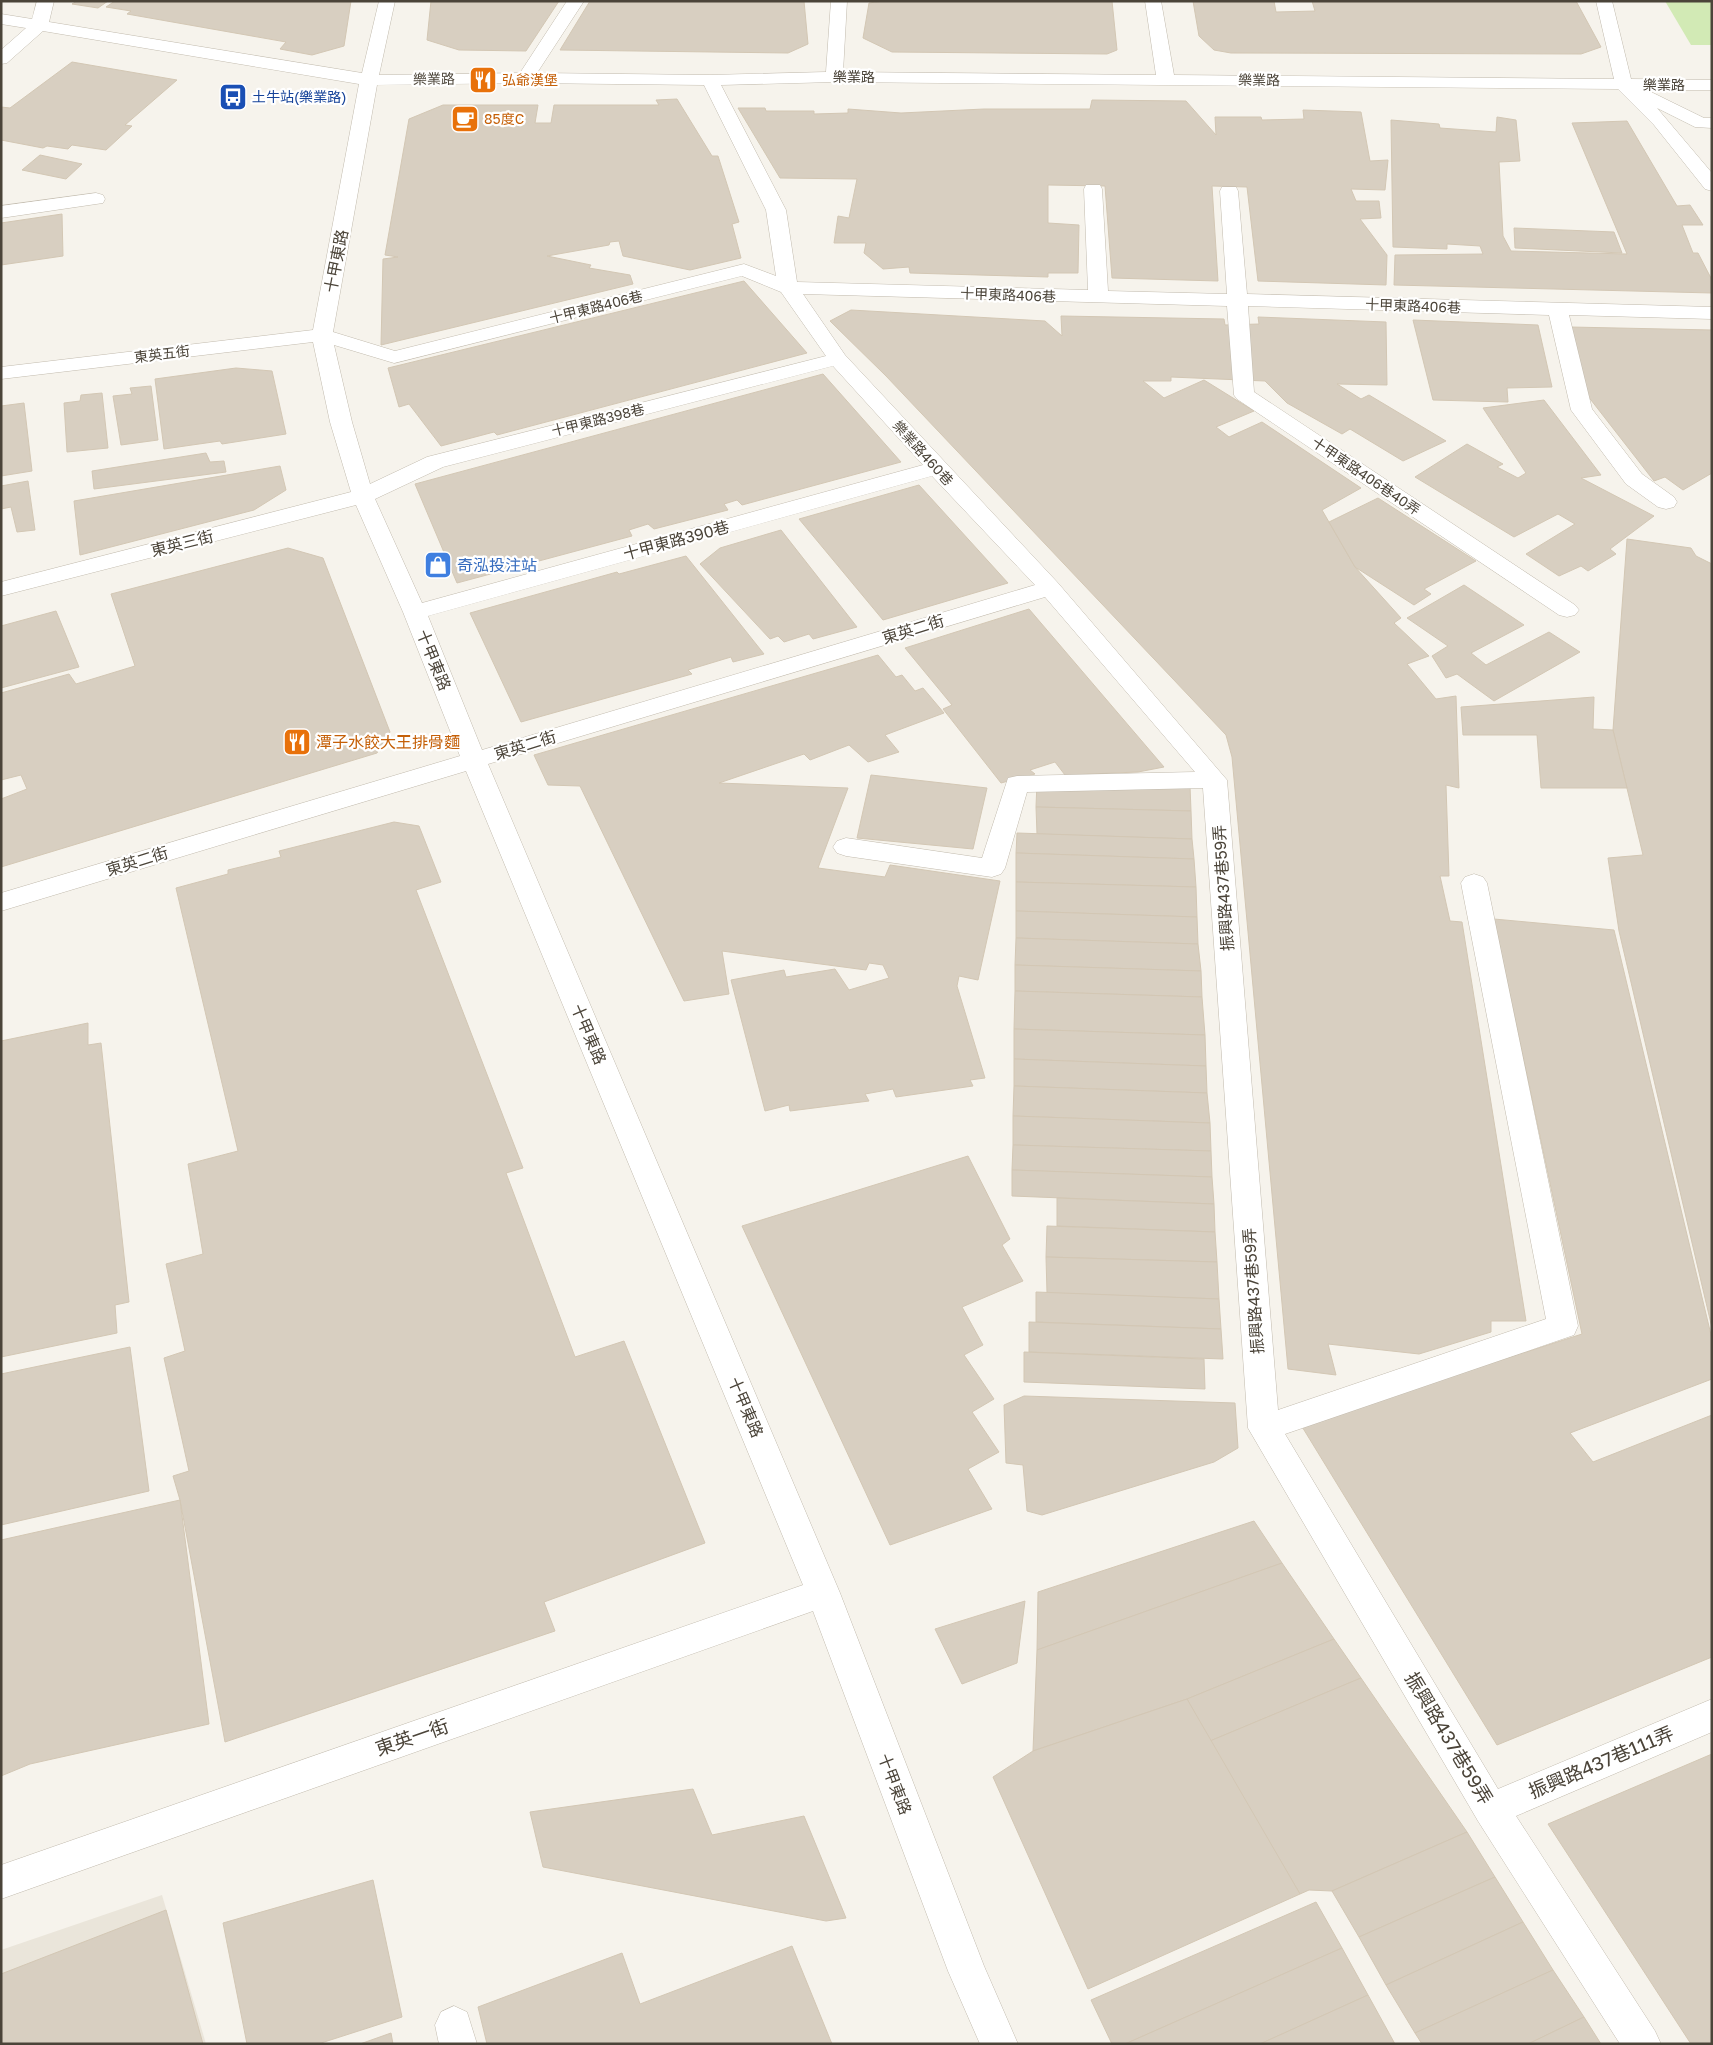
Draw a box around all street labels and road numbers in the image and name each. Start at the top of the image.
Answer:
street label: 樂業路 [833,68,875,85]
street label: 樂業路 [413,70,455,87]
street label: 樂業路 [1238,71,1280,88]
street label: 樂業路 [1643,76,1685,93]
street label: 十甲東路 [320,228,352,294]
street label: 十甲東路406巷 [960,284,1056,305]
street label: 十甲東路406巷 [547,287,644,326]
street label: 十甲東路406巷 [1365,295,1461,316]
street label: 東英五街 [133,342,191,365]
street label: 十甲東路398巷 [550,400,646,439]
street label: 樂業路460巷 [890,417,957,489]
street label: 十甲東路406巷40弄 [1309,433,1424,518]
street label: 十甲東路390巷 [621,516,731,564]
street label: 東英三街 [149,526,215,560]
street label: 東英二街 [879,610,947,648]
street label: 十甲東路 [413,627,455,693]
street label: 東英二街 [491,726,559,764]
street label: 振興路437巷59弄 [1209,824,1237,952]
street label: 東英二街 [103,842,171,880]
street label: 十甲東路 [567,1001,611,1067]
street label: 振興路437巷59弄 [1239,1227,1267,1355]
street label: 十甲東路 [724,1374,768,1440]
street label: 振興路437巷59弄 [1401,1667,1498,1808]
street label: 東英一街 [372,1713,452,1760]
street label: 振興路437巷111弄 [1525,1721,1677,1802]
street label: 十甲東路 [874,1751,916,1817]

